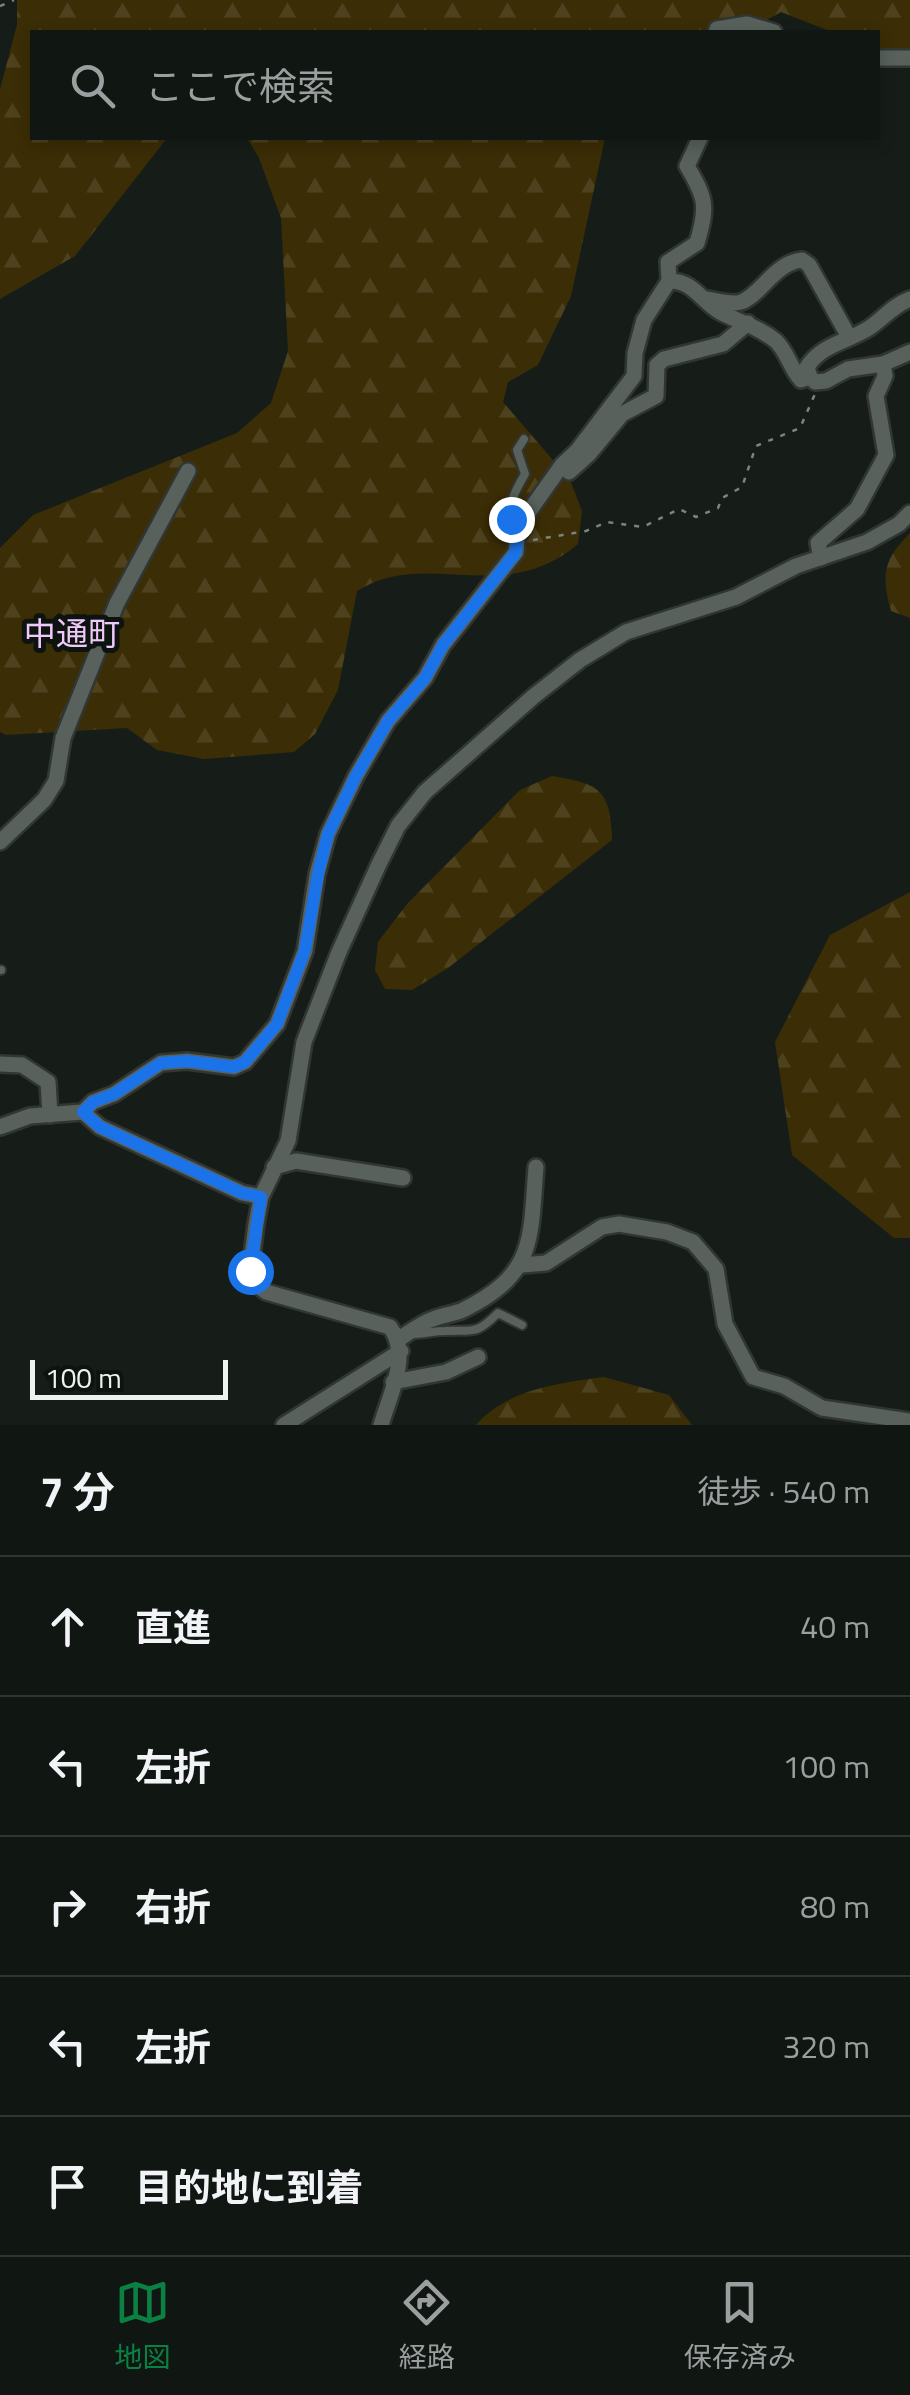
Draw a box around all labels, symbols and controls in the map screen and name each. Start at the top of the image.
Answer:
search box [30,30,880,140]
text: ここで検索 [145,57,335,115]
icon: search [65,58,120,113]
route end [489,497,535,543]
district label: 中通町 [24,609,120,657]
route start [228,1249,274,1295]
scale bar [30,1355,228,1400]
text: 100 m [45,1356,122,1399]
text: 7 分 [40,1459,115,1523]
text: 徒歩 · 540 m [697,1467,870,1515]
text: 直進 [135,1598,211,1656]
icon: ahead [40,1599,95,1654]
text: 40 m [800,1602,870,1650]
text: 左折 [135,1738,211,1796]
icon: left [40,1739,95,1794]
text: 100 m [782,1742,870,1790]
text: 右折 [135,1878,211,1936]
icon: right [40,1879,95,1934]
text: 80 m [800,1882,870,1930]
text: 左折 [135,2018,211,2076]
icon: left [40,2019,95,2074]
text: 320 m [782,2022,870,2070]
text: 目的地に到着 [135,2158,363,2216]
icon: arrive [40,2159,95,2214]
tab: 地図 [114,2275,170,2378]
tab: 経路 [399,2275,455,2378]
tab: 保存済み [684,2275,796,2378]

